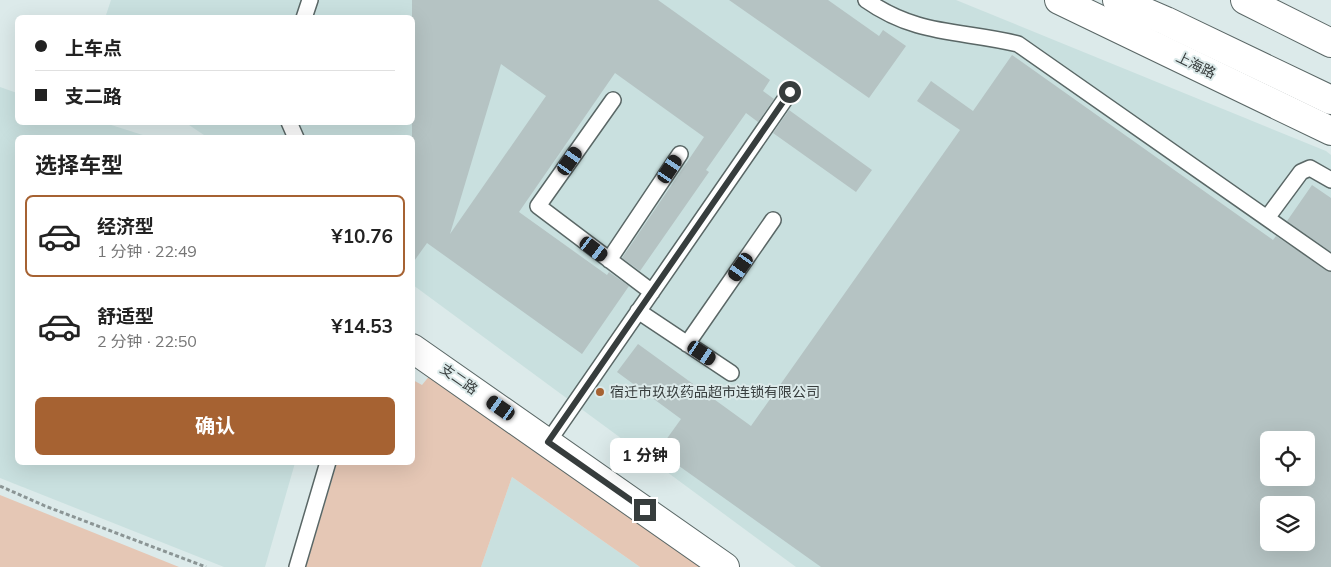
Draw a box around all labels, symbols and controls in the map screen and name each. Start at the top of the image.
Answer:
text: 上车点 [65,36,122,60]
street label: 上海路 [1173,48,1219,82]
route start [779,81,801,103]
text: 支二路 [65,84,122,108]
car [555,144,584,178]
text: 选择车型 [35,151,123,179]
car [655,152,684,186]
icon: car [37,214,82,259]
text: 经济型 [97,214,154,238]
text: ¥10.76 [331,224,393,248]
car [577,234,610,264]
text: 1 分钟 · 22:49 [97,241,197,261]
car [726,250,755,284]
icon: car [37,304,82,349]
text: 舒适型 [97,304,154,328]
text: ¥14.53 [331,314,393,338]
text: 2 分钟 · 22:50 [97,331,197,351]
car [685,338,718,368]
street label: 支二路 [437,360,481,398]
place label: 宿迁市玖玖药品超市连锁有限公司 [610,383,820,401]
marker: 宿迁市玖玖药品超市连锁有限公司 [594,386,606,398]
car [484,393,517,423]
button: 确认 [35,397,395,455]
map controls [1260,431,1315,551]
button: locate [1260,431,1315,486]
callout: 1 分钟 [610,438,680,472]
text: 1 分钟 [622,445,668,465]
button: layers [1260,496,1315,551]
route end [634,499,656,521]

